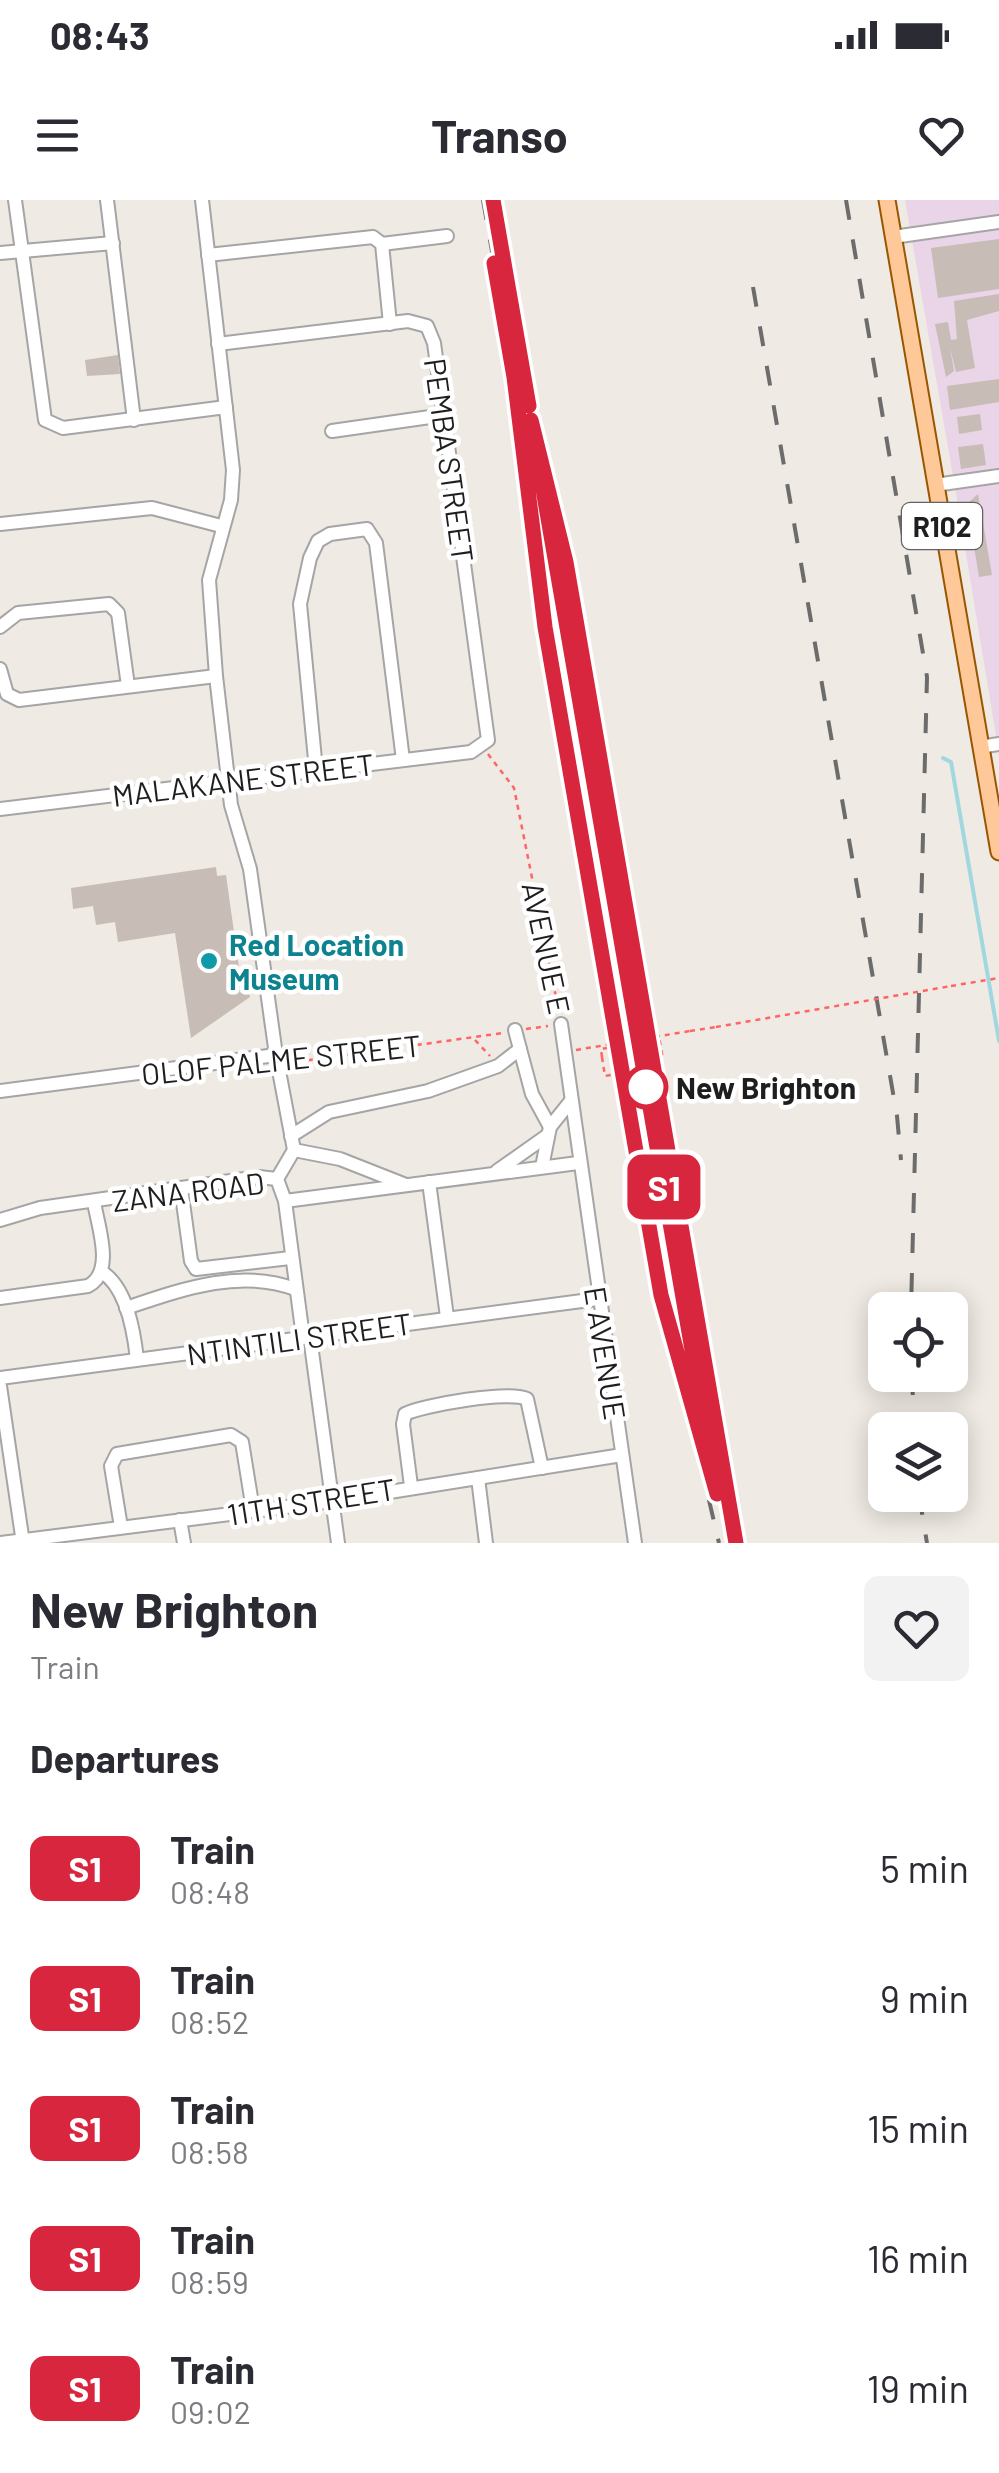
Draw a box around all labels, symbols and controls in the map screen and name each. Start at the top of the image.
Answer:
text: 08:43 [50,12,150,58]
icon: menu [30,108,85,163]
text: Transo [431,108,568,162]
icon: heart [914,108,969,163]
street label: PEMBA STREET [418,356,482,564]
road number: R102 [902,503,982,549]
street label: MALAKANE STREET [110,745,376,813]
street label: AVENUE E [515,879,579,1017]
place label: Red Location Museum [229,926,404,996]
marker: Red Location Museum [198,950,220,972]
street label: OLOF PALME STREET [139,1026,423,1092]
marker: New Brighton [625,1066,667,1108]
place label: New Brighton [676,1069,856,1105]
line badge: S1 [619,1154,709,1220]
street label: ZANA ROAD [110,1164,266,1218]
text: S1 [647,1166,681,1208]
street label: E AVENUE [578,1284,634,1422]
map controls [868,1292,968,1512]
button: locate [868,1292,968,1392]
street label: NTINTILI STREET [184,1304,414,1372]
button: layers [868,1412,968,1512]
street label: 11TH STREET [224,1470,398,1532]
button: heart [864,1576,969,1681]
text: New Brighton [30,1580,318,1638]
text: Train [30,1647,100,1685]
text: Departures [30,1735,219,1781]
text: Train [170,1826,255,1872]
text: 5 min [880,1845,969,1891]
text: S1 [68,1847,102,1889]
text: 08:48 [170,1872,250,1910]
text: Train [170,1956,255,2002]
text: 9 min [880,1975,969,2021]
text: S1 [68,1977,102,2019]
text: 08:52 [170,2002,249,2040]
text: Train [170,2086,255,2132]
text: 15 min [867,2105,969,2151]
text: S1 [68,2107,102,2149]
text: 08:58 [170,2132,249,2170]
text: Train [170,2216,255,2262]
text: 16 min [867,2235,969,2281]
text: S1 [68,2237,102,2279]
text: 08:59 [170,2262,249,2300]
text: Train [170,2346,255,2392]
text: 19 min [867,2365,969,2411]
text: S1 [68,2367,102,2409]
text: 09:02 [170,2392,251,2430]

